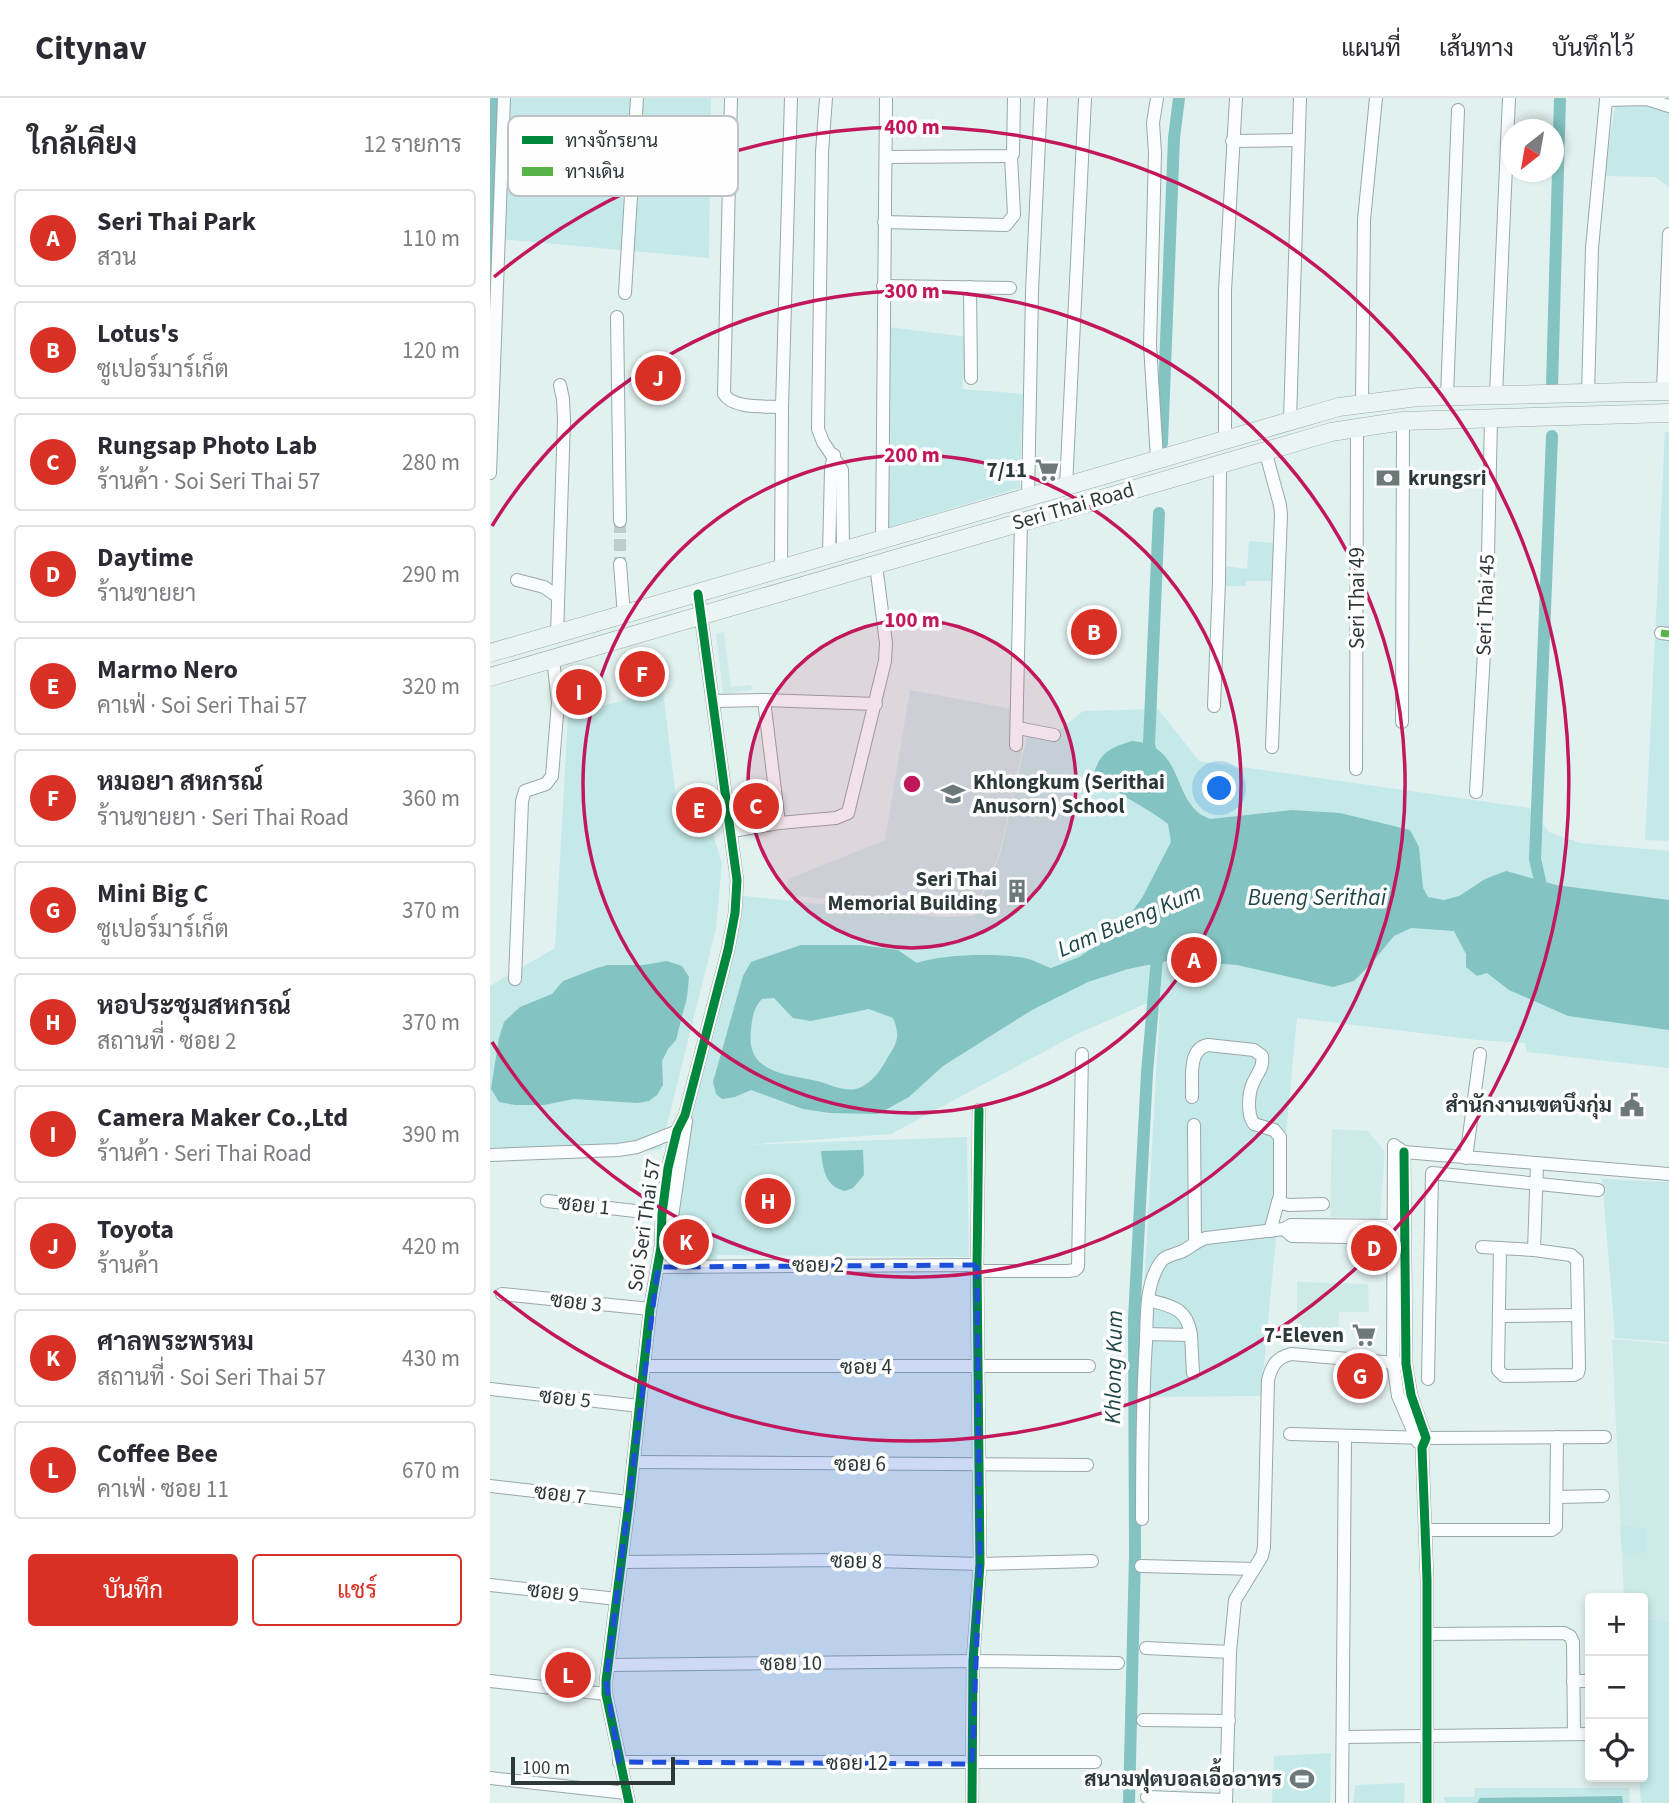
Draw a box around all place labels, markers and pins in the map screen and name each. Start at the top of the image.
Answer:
pin: J [635,352,681,404]
place label: 7/11 [987,455,1027,485]
supermarket icon: 7/11 [1033,456,1061,484]
place label: krungsri [1408,463,1486,493]
bank icon: krungsri [1374,464,1402,492]
pin: B [1071,606,1117,658]
pin: F [619,648,665,700]
pin: I [556,666,602,718]
place label: Khlongkum (Serithai Anusorn) School [972,767,1165,821]
centre of rings [900,772,924,796]
pin: C [733,780,779,832]
school or university icon: Khlongkum (Serithai Anusorn) School [939,780,967,808]
pin: E [676,784,722,836]
place label: Seri Thai Memorial Building [828,864,997,918]
building icon: Seri Thai Memorial Building [1003,877,1031,905]
pin: A [1171,934,1217,986]
place label: สำนักงานเขตบึงกุ่ม [1445,1090,1612,1120]
public building icon: สำนักงานเขตบึงกุ่ม [1618,1091,1646,1119]
pin: H [745,1175,791,1227]
pin: K [663,1216,709,1268]
pin: D [1351,1222,1397,1274]
place label: 7-Eleven [1264,1320,1344,1350]
supermarket icon: 7-Eleven [1350,1321,1378,1349]
pin: G [1337,1350,1383,1402]
pin: L [545,1649,591,1701]
place label: สนามฟุตบอลเอื้ออาทร [1084,1758,1282,1794]
sports icon: สนามฟุตบอลเอื้ออาทร [1288,1765,1316,1793]

